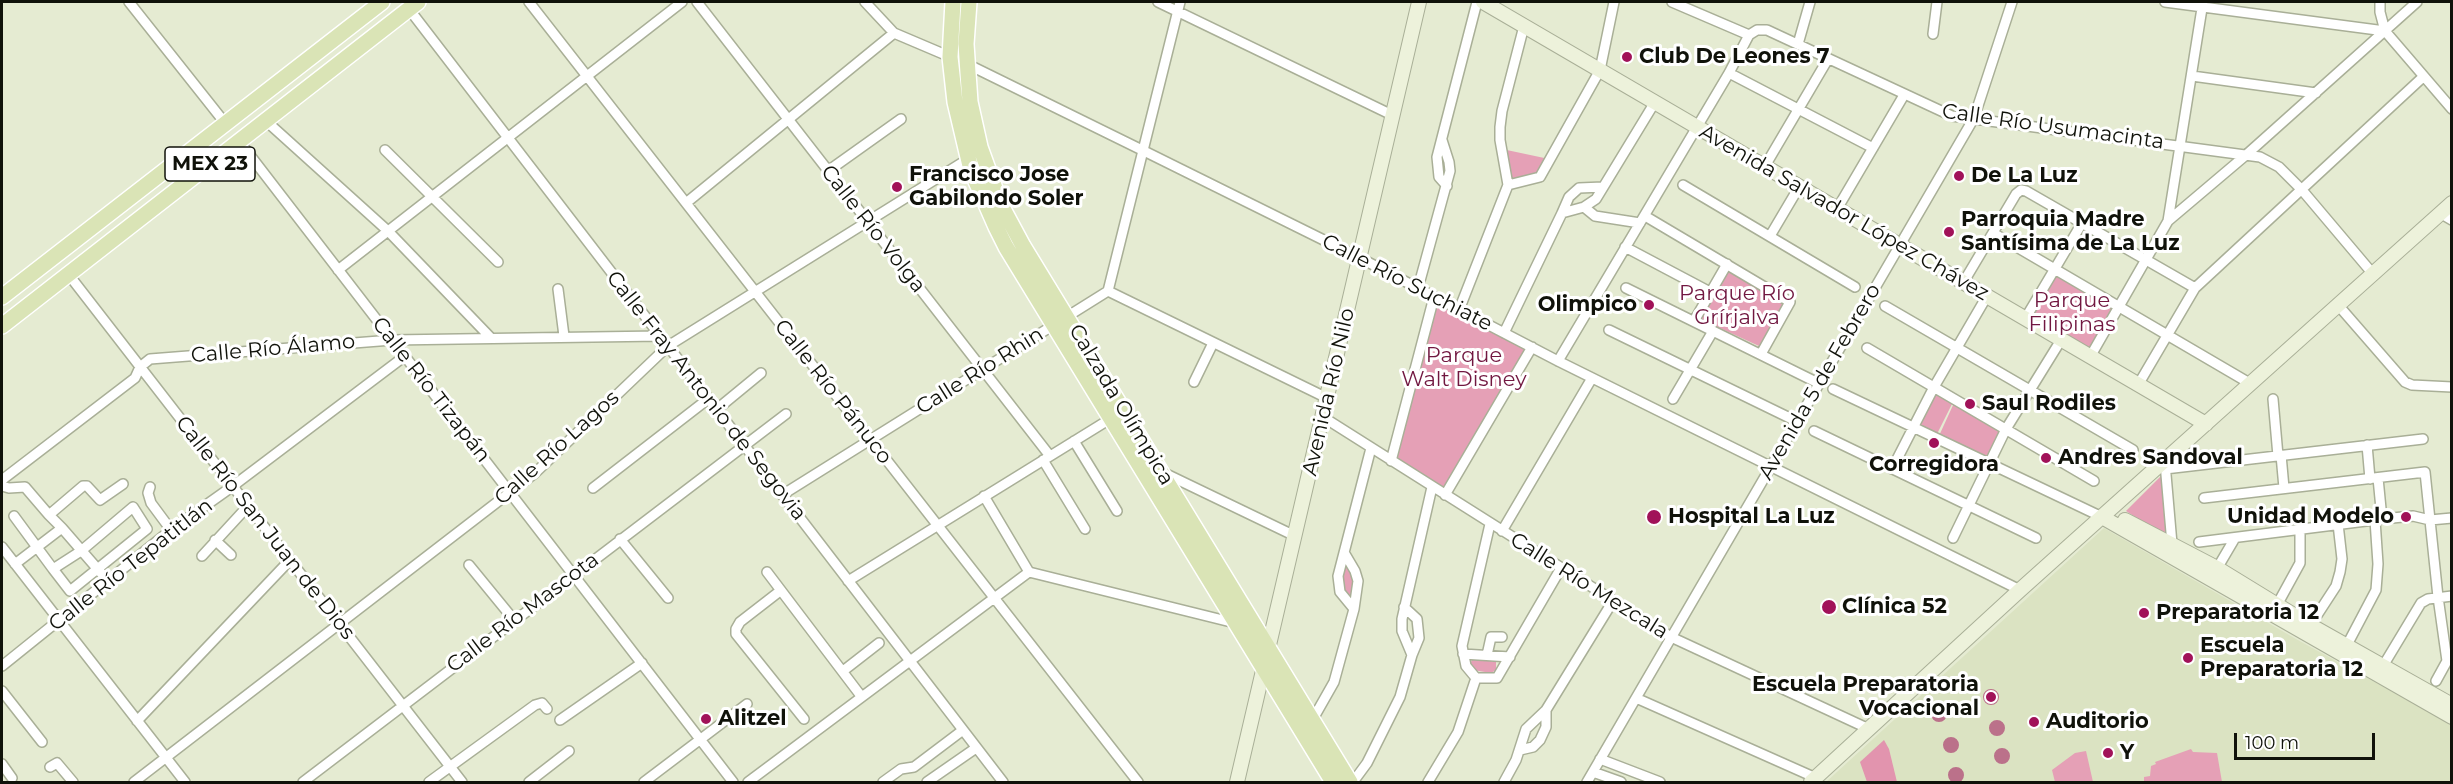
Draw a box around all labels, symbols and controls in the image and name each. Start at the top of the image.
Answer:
place label: Club De Leones 7 [1639,44,1829,70]
marker: Club De Leones 7 [1620,50,1634,64]
street label: Calle Río Usumacinta [1940,99,2166,155]
street label: Avenida Salvador López Chávez [1695,120,1993,306]
road number: MEX 23 [165,147,255,181]
street label: Calle Río Volga [815,160,931,298]
place label: Francisco Jose Gabilondo Soler [909,162,1084,212]
place label: De La Luz [1971,163,2078,189]
marker: De La Luz [1952,169,1966,183]
marker: Francisco Jose Gabilondo Soler [890,180,904,194]
place label: Parroquia Madre Santísima de La Luz [1961,207,2180,257]
marker: Parroquia Madre Santísima de La Luz [1942,225,1956,239]
street label: Calle Río Suchiate [1318,229,1496,337]
street label: Calle Fray Antonio de Segovia [601,266,811,526]
street label: Avenida 5 de Febrero [1754,280,1886,484]
park label: Parque Río Grírjalva [1679,281,1795,331]
park label: Parque Filipinas [2029,288,2115,338]
place label: Olimpico [1538,292,1637,318]
marker: Olimpico [1642,298,1656,312]
street label: Avenida Río Nilo [1297,306,1361,478]
street label: Calle Río Tizapán [366,312,496,468]
street label: Calle Río Pánuco [769,315,897,469]
street label: Calzada Olímpica [1063,320,1179,490]
street label: Calle Río Rhin [912,322,1048,420]
street label: Calle Río Álamo [190,329,356,369]
park label: Parque Walt Disney [1401,343,1527,393]
street label: Calle Río Lagos [490,386,624,510]
place label: Saul Rodiles [1982,391,2116,417]
marker: Saul Rodiles [1963,397,1977,411]
street label: Calle Río San Juan de Dios [170,411,360,645]
marker: Corregidora [1927,436,1941,450]
place label: Andres Sandoval [2058,445,2243,471]
marker: Andres Sandoval [2039,451,2053,465]
place label: Corregidora [1869,452,1999,478]
street label: Calle Río Tepatitlán [44,493,218,637]
place label: Hospital La Luz [1668,504,1835,530]
place label: Unidad Modelo [2227,504,2394,530]
marker: Hospital La Luz [1645,508,1663,526]
marker: Unidad Modelo [2399,510,2413,524]
street label: Calle Río Mezcala [1505,527,1673,645]
street label: Calle Río Mascota [442,548,604,678]
place label: Clínica 52 [1842,594,1947,620]
marker: Clínica 52 [1820,598,1838,616]
place label: Preparatoria 12 [2156,600,2319,626]
marker: Preparatoria 12 [2137,606,2151,620]
place label: Escuela Preparatoria 12 [2200,633,2363,683]
marker: Escuela Preparatoria 12 [2181,651,2195,665]
place label: Escuela Preparatoria Vocacional [1752,672,1979,722]
marker: Escuela Preparatoria Vocacional [1984,690,1998,704]
place label: Alitzel [718,706,787,732]
place label: Auditorio [2046,709,2149,735]
marker: Alitzel [699,712,713,726]
marker: Auditorio [2027,715,2041,729]
scale bar [2237,721,2378,759]
text: 100 m [2245,732,2299,754]
place label: Y [2120,740,2134,766]
marker: Y [2101,746,2115,760]

